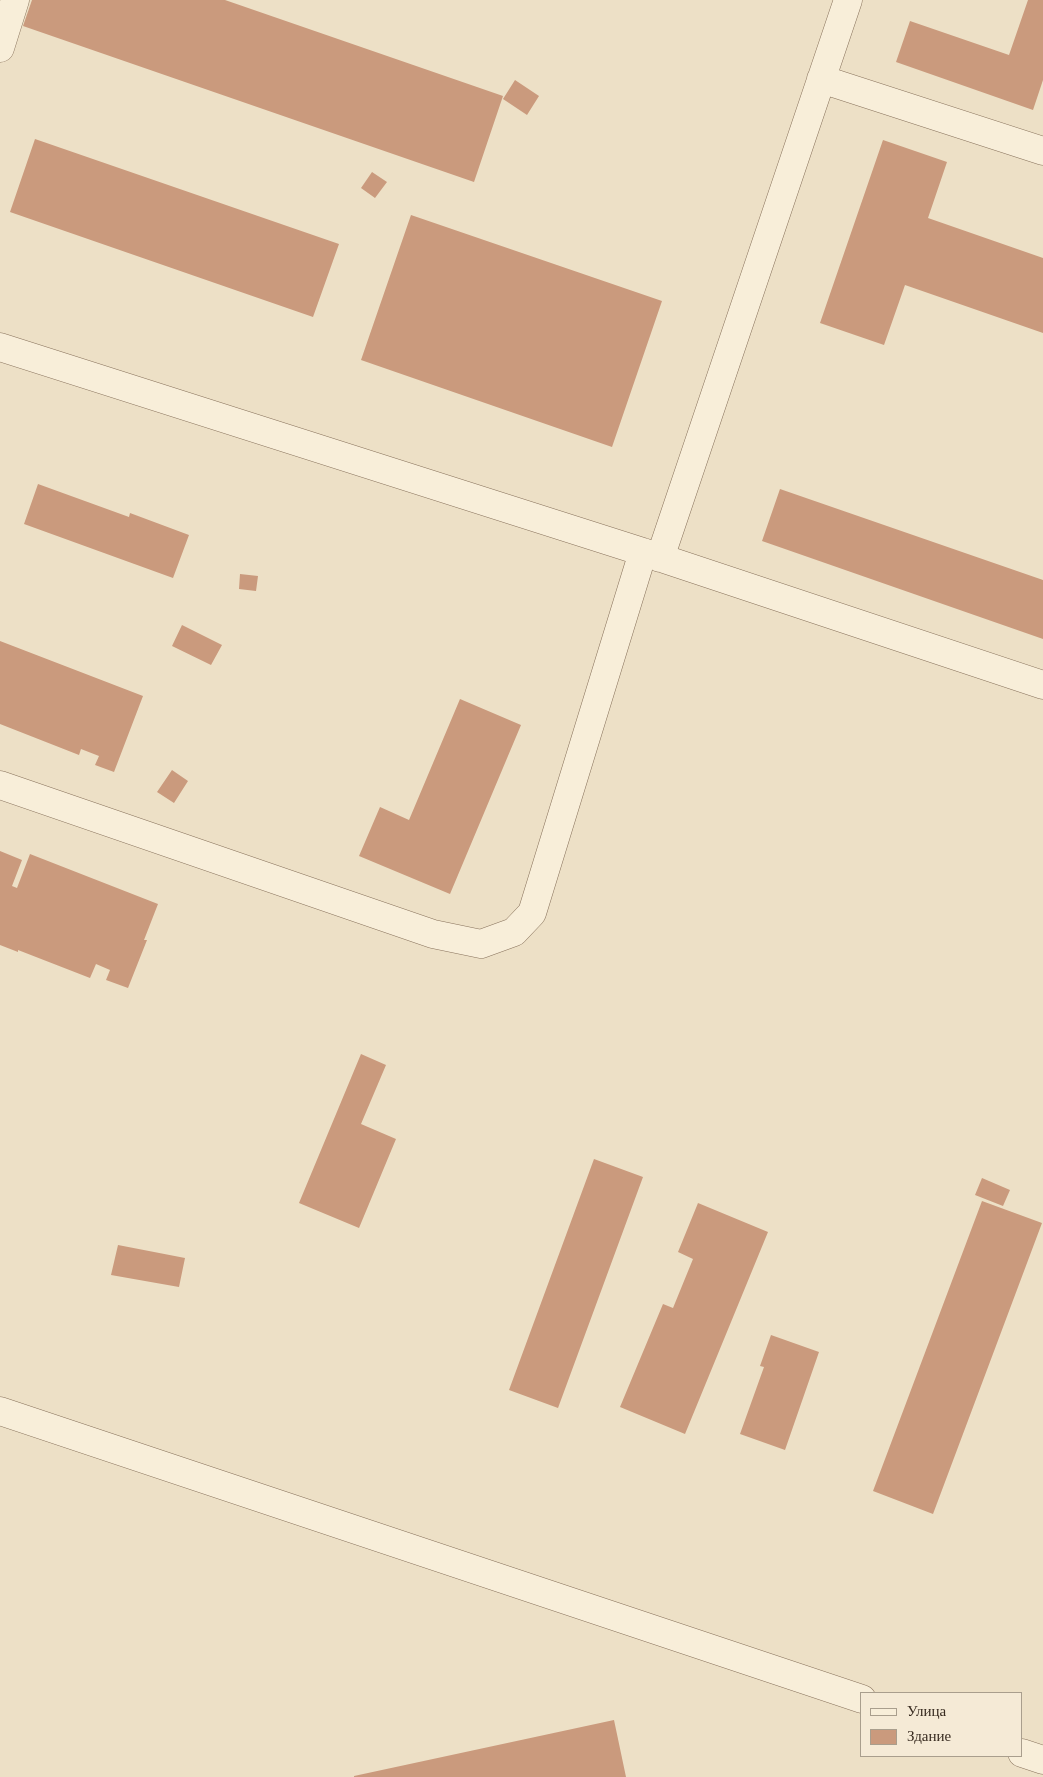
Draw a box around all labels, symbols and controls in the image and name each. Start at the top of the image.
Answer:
legend [860,1692,1023,1757]
text: Улица [907,1703,946,1719]
text: Здание [907,1728,951,1744]

